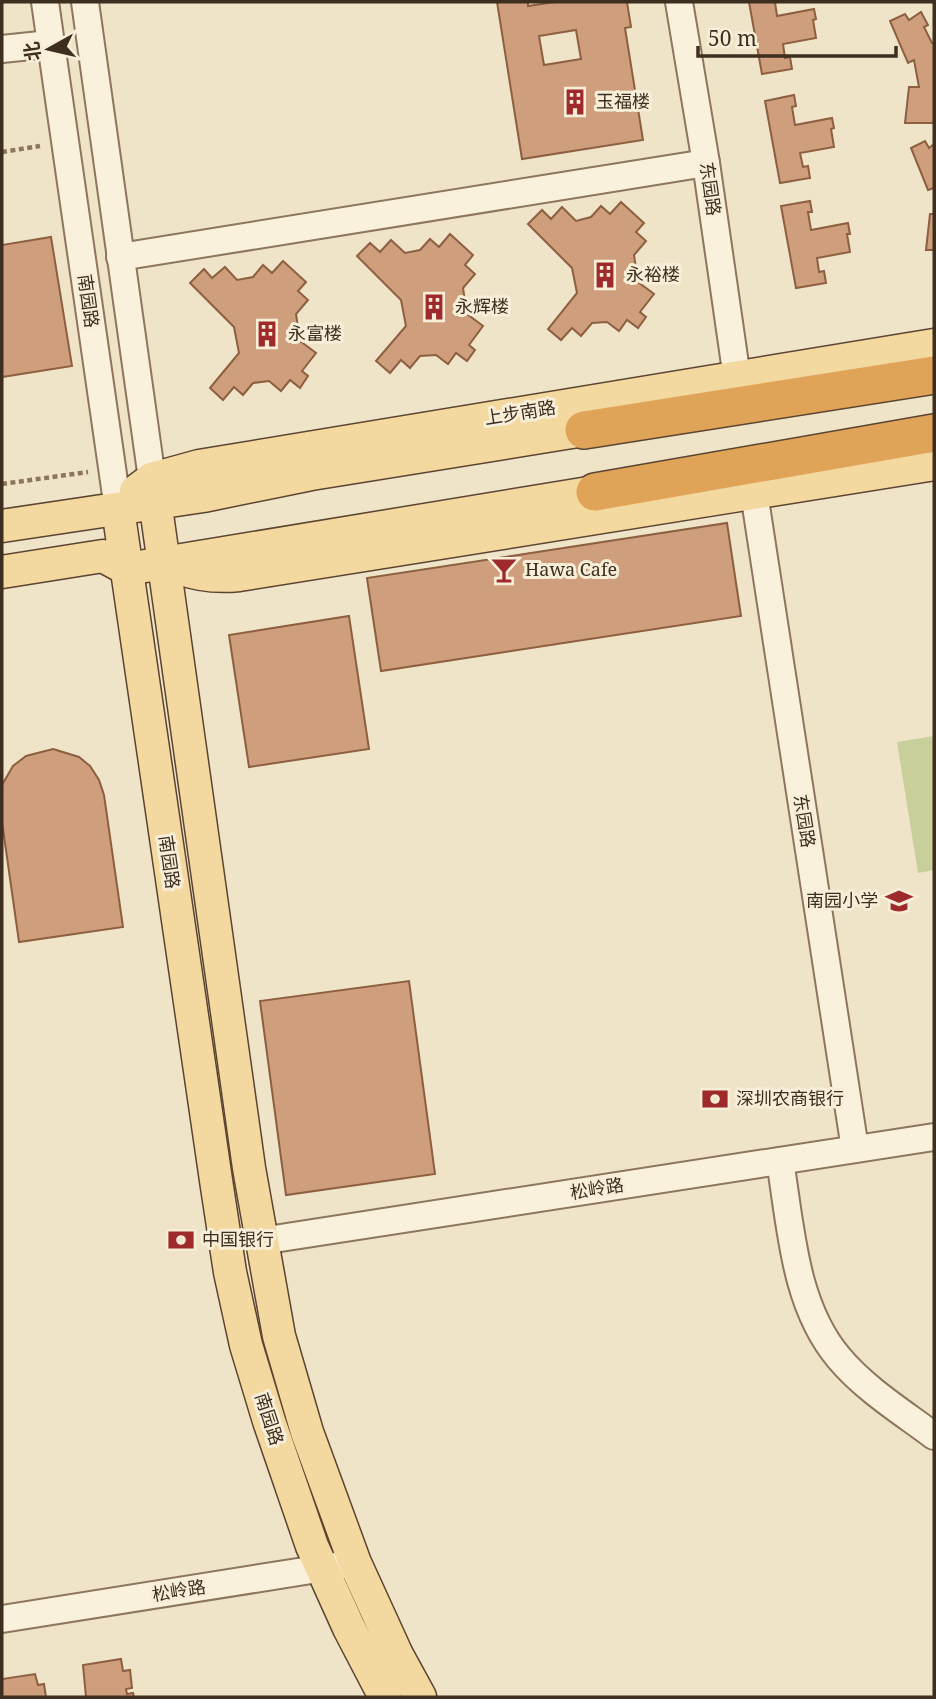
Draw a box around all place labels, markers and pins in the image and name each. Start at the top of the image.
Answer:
building icon: 玉福楼 [560,87,590,117]
place label: 玉福楼 [596,89,650,113]
building icon: 永裕楼 [590,260,620,290]
place label: 永裕楼 [626,262,680,286]
building icon: 永辉楼 [419,292,449,322]
place label: 永辉楼 [455,294,509,318]
building icon: 永富楼 [252,319,282,349]
place label: 永富楼 [288,321,342,345]
bar icon: Hawa Cafe [489,555,519,585]
place label: Hawa Cafe [525,557,617,581]
school or university icon: 南园小学 [884,886,914,916]
place label: 南园小学 [806,888,878,912]
bank icon: 深圳农商银行 [700,1084,730,1114]
place label: 深圳农商银行 [736,1086,844,1110]
bank icon: 中国银行 [166,1225,196,1255]
place label: 中国银行 [202,1227,274,1251]

